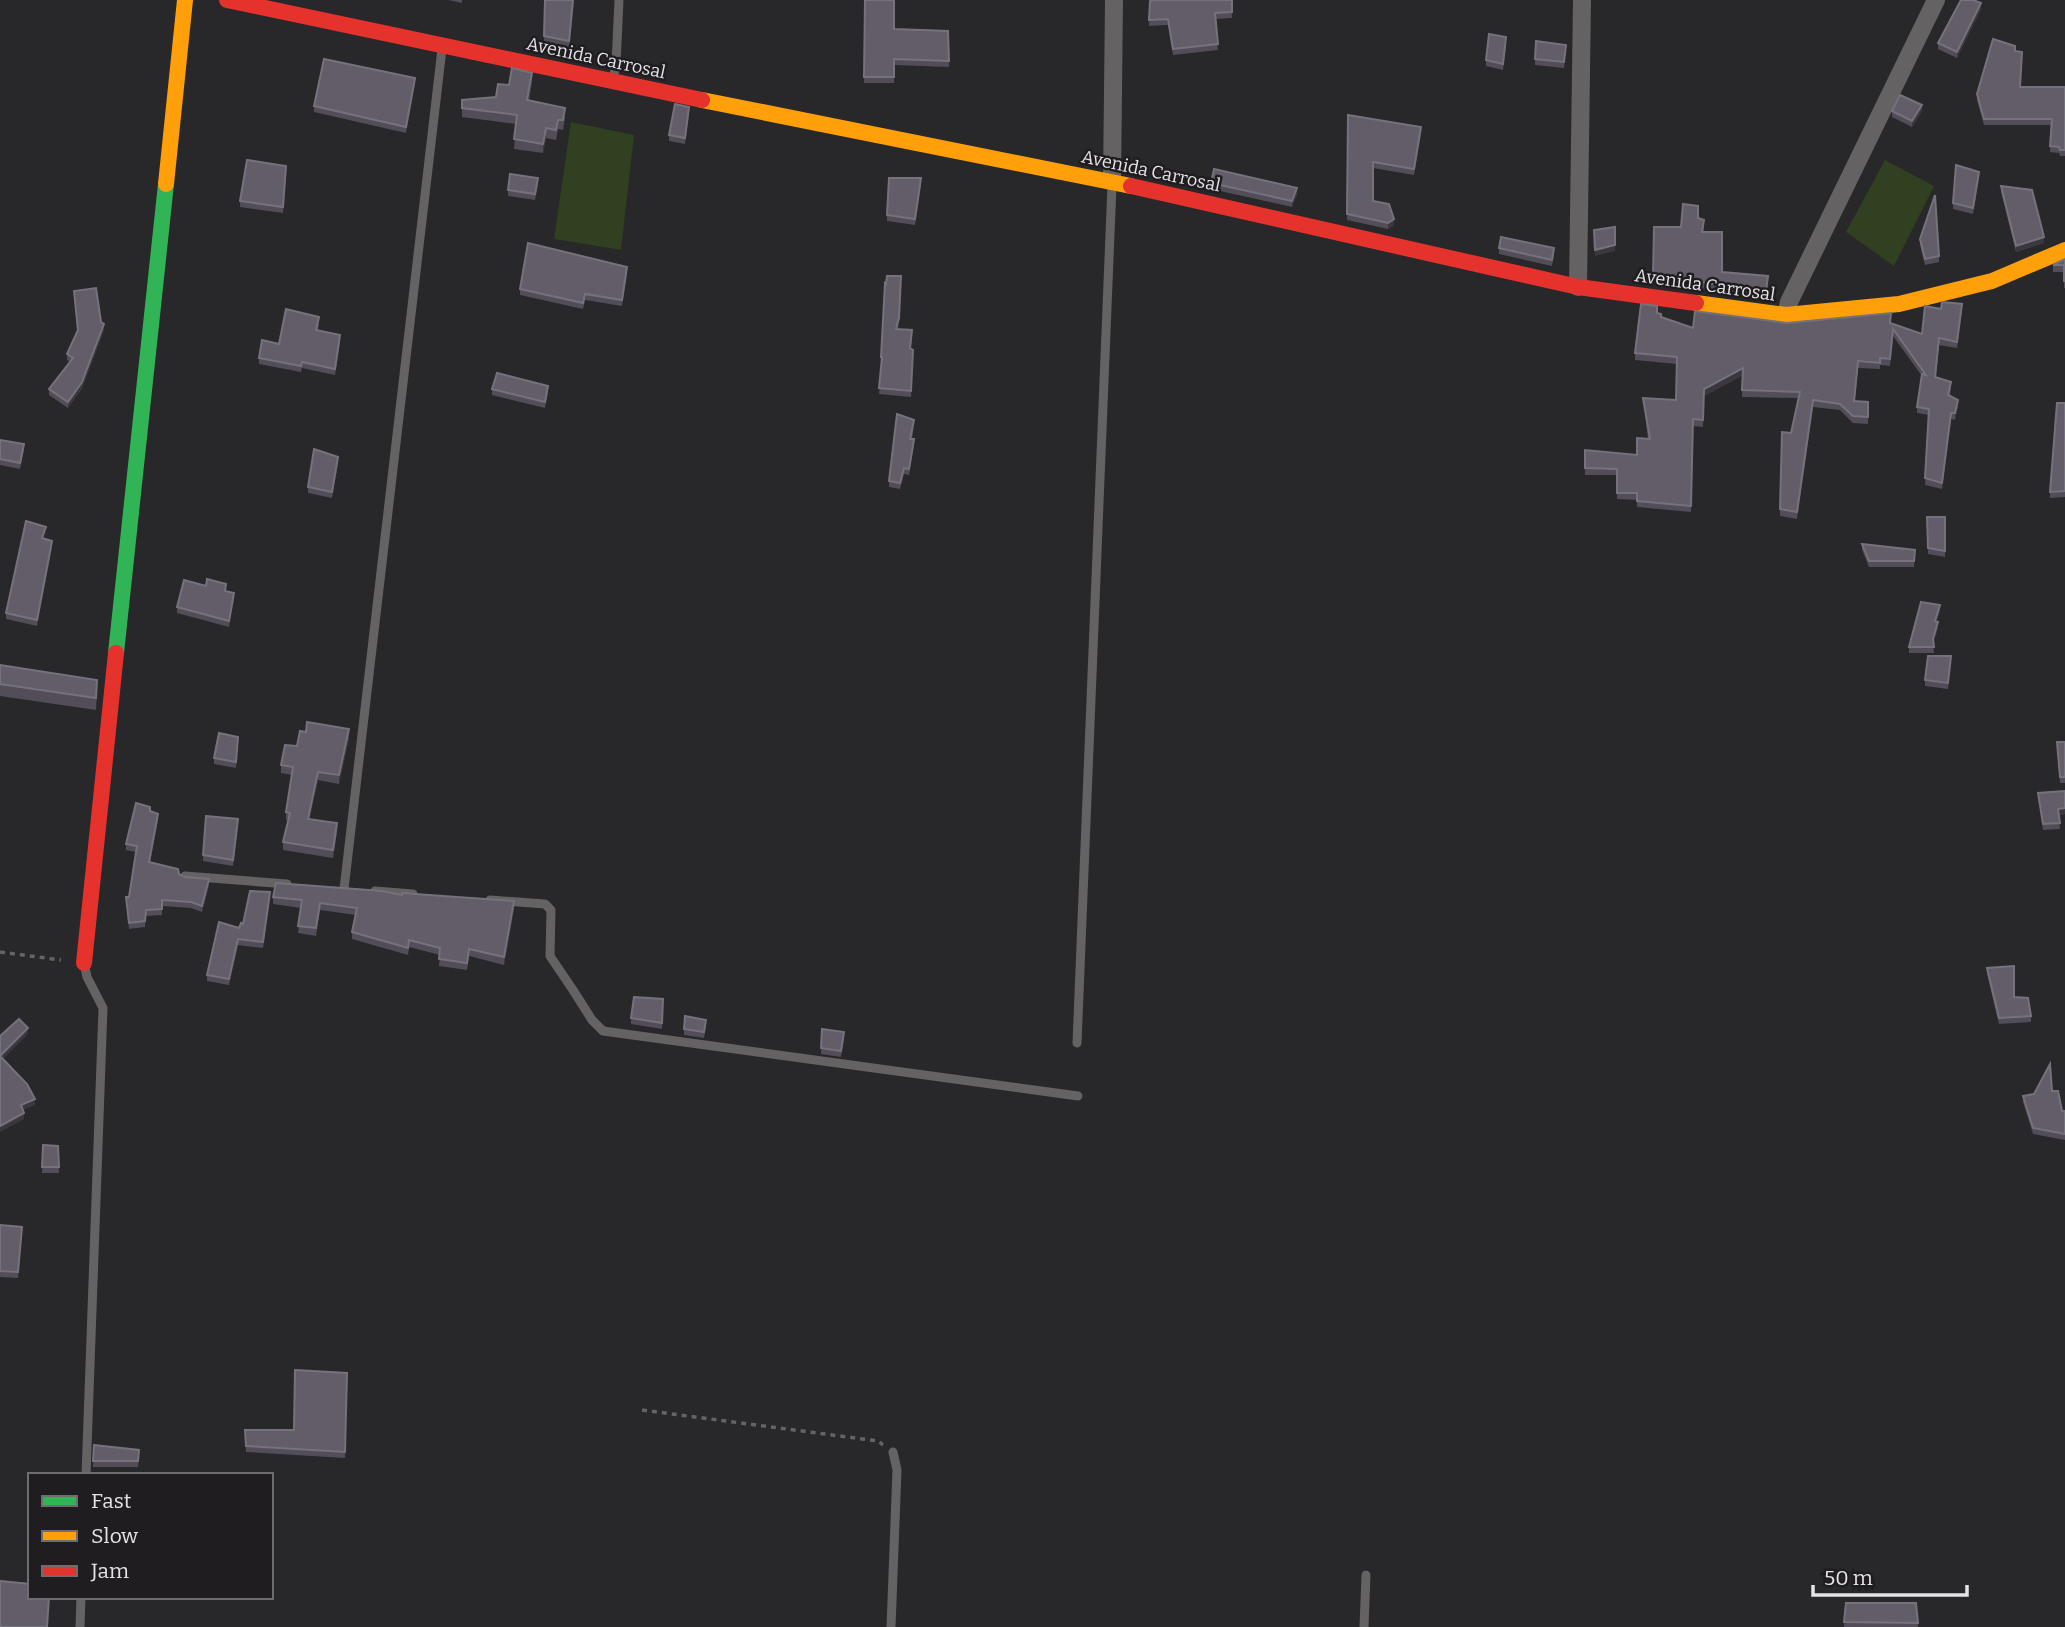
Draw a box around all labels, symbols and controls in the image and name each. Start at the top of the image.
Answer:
street label: Avenida Carrosal [524,32,668,84]
street label: Avenida Carrosal [1079,145,1223,197]
street label: Avenida Carrosal [1633,264,1777,306]
legend [28,1473,273,1599]
text: Fast [91,1488,132,1514]
text: Slow [91,1523,138,1549]
scale bar [1813,1554,1967,1598]
text: Jam [90,1558,129,1584]
text: 50 m [1824,1565,1873,1591]

